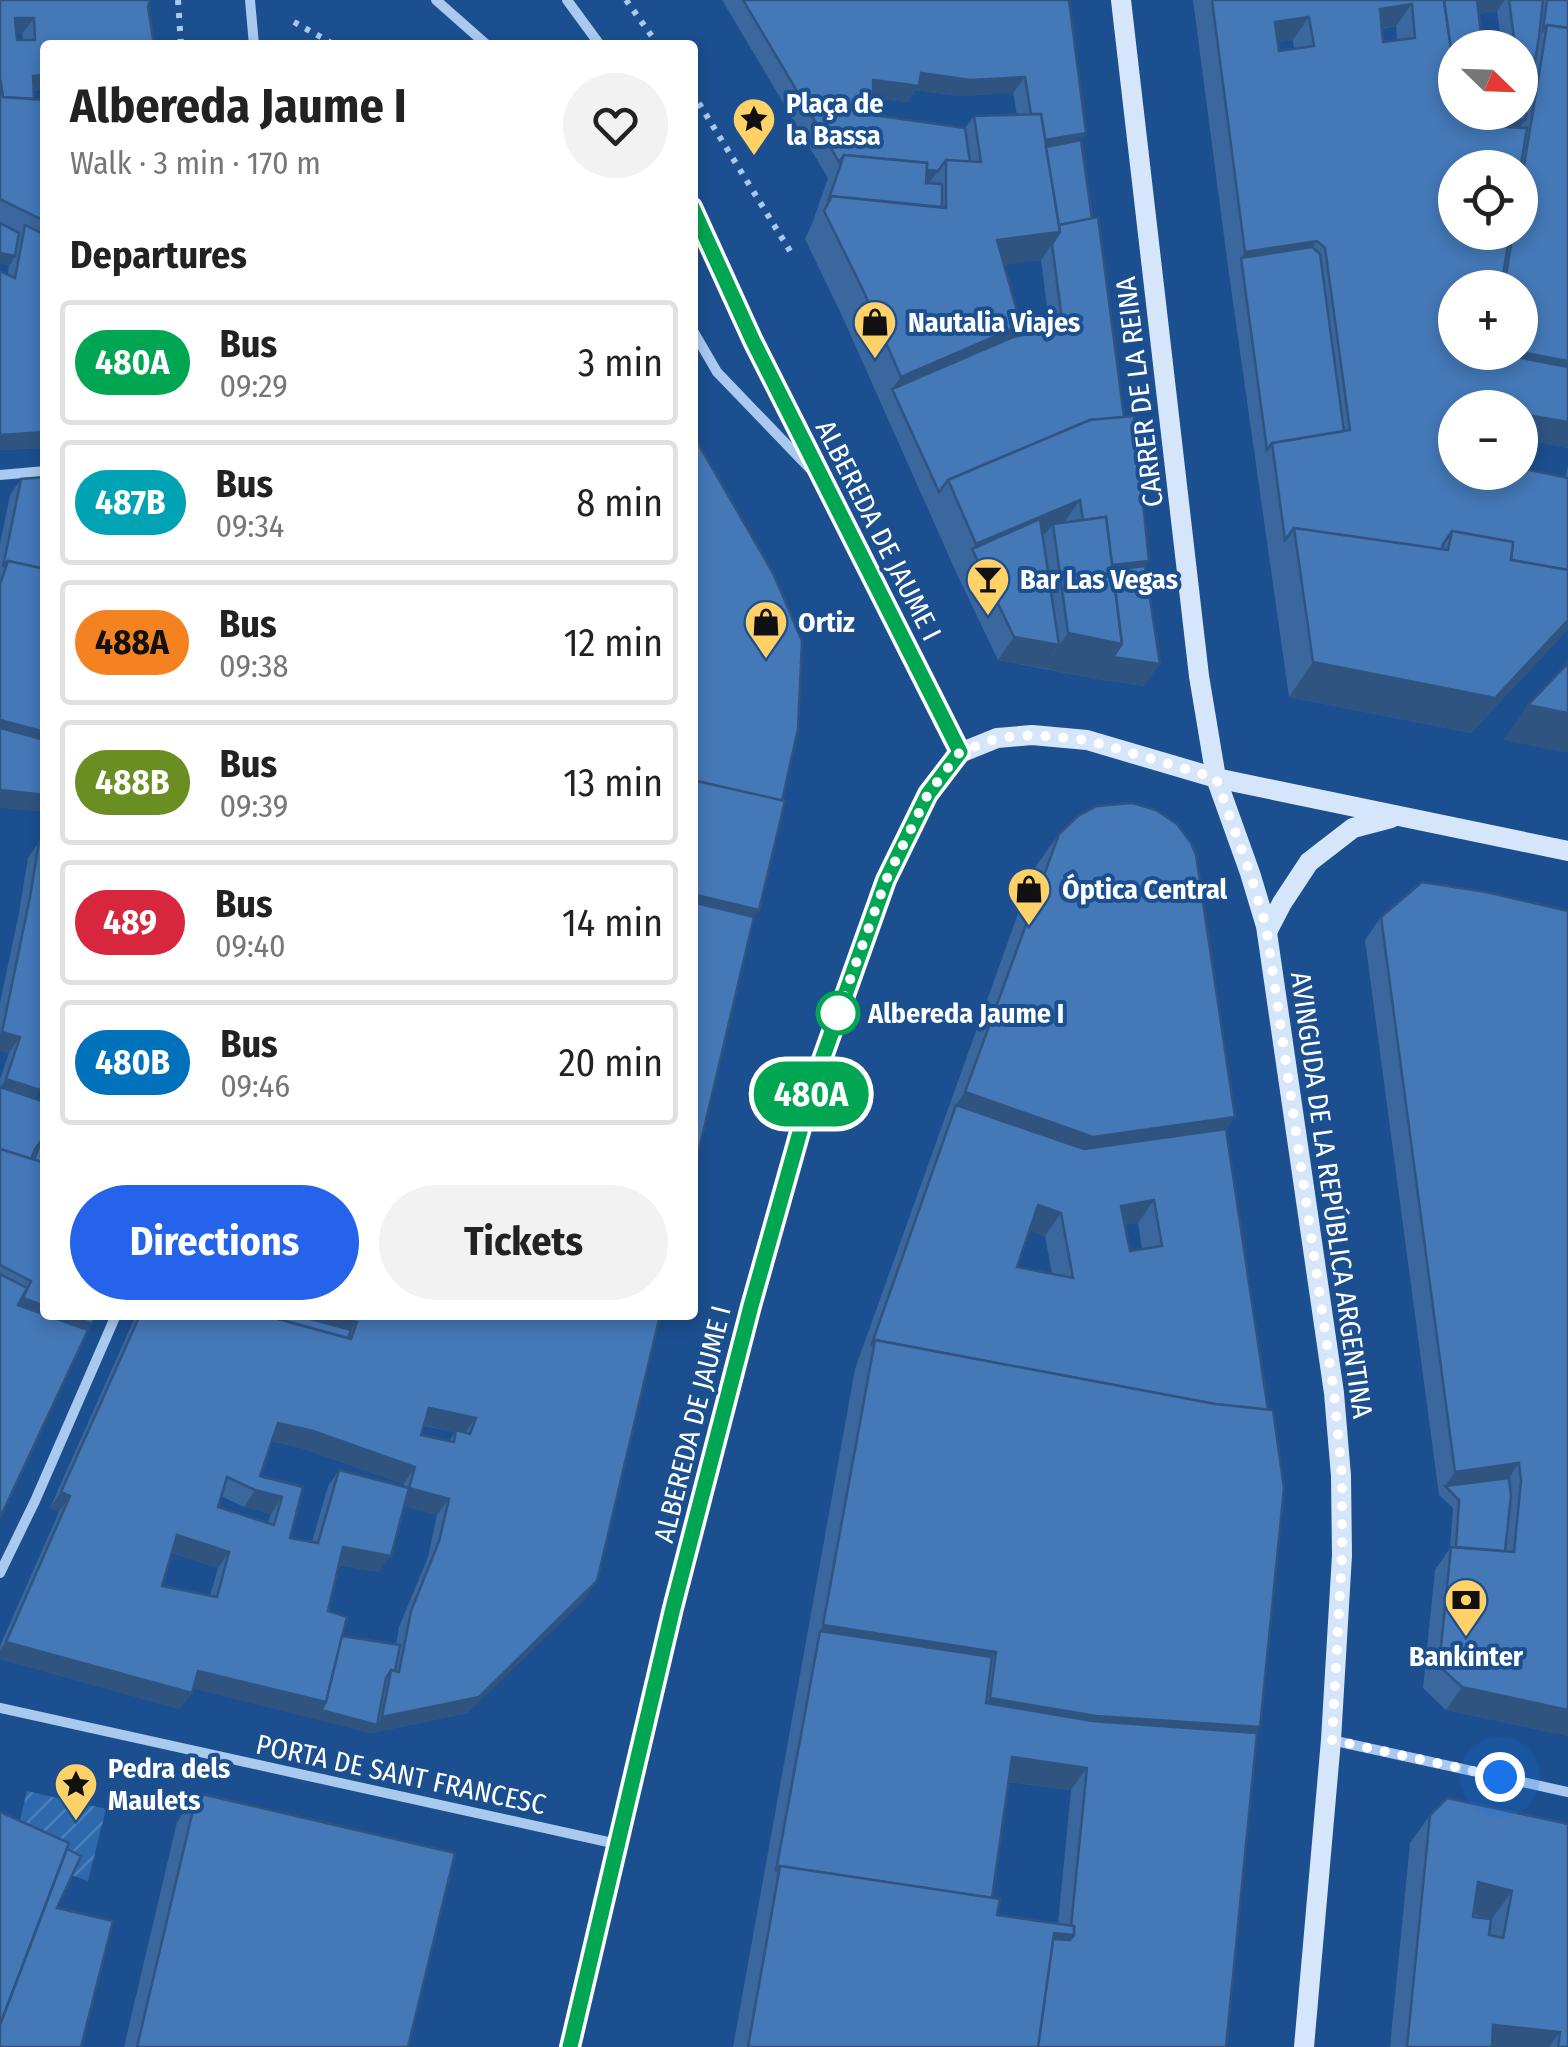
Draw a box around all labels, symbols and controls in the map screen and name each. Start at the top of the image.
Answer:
north arrow [1438,30,1538,130]
map controls [1438,30,1538,490]
button: heart [563,73,668,178]
text: Albereda Jaume I [70,77,407,135]
place label: Plaça de la Bassa [786,87,884,152]
place icon: Plaça de la Bassa [731,96,777,157]
text: Walk · 3 min · 170 m [70,144,321,182]
button: locate [1438,150,1538,250]
text: Departures [70,232,247,278]
button: + [1438,270,1538,370]
street label: CARRER DE LA REINA [1109,275,1170,509]
shop icon: Nautalia Viajes [852,299,898,360]
place label: Nautalia Viajes [908,306,1080,339]
text: Bus [220,321,277,367]
text: 3 min [578,340,663,386]
text: 480A [95,341,170,383]
text: 09:29 [220,367,288,405]
button: − [1438,390,1538,490]
street label: ALBEREDA DE JAUME I [809,415,948,646]
text: Bus [216,461,273,507]
text: 8 min [576,480,663,526]
text: 487B [95,481,166,523]
text: 09:34 [216,507,284,545]
bar icon: Bar Las Vegas [965,556,1011,617]
place label: Bar Las Vegas [1020,563,1178,596]
shop icon: Ortiz [743,599,789,660]
text: Bus [219,601,277,647]
place label: Ortiz [798,606,855,639]
text: 12 min [564,620,663,666]
text: 488A [95,621,169,663]
text: 09:38 [219,647,288,685]
text: Bus [220,741,277,787]
text: 13 min [563,760,663,806]
text: 488B [95,761,170,803]
text: 09:39 [220,787,288,825]
shop icon: Óptica Central [1006,866,1052,927]
place label: Óptica Central [1062,873,1228,906]
text: Bus [215,881,273,927]
text: 14 min [562,900,663,946]
text: 489 [103,901,157,943]
text: 09:40 [215,927,286,965]
street label: AVINGUDA DE LA REPÚBLICA ARGENTINA [1284,970,1379,1421]
marker: Albereda Jaume I [817,992,859,1034]
place label: Albereda Jaume I [867,997,1064,1030]
text: Bus [220,1021,278,1067]
text: 20 min [559,1040,663,1086]
text: 480B [95,1041,170,1083]
line badge: 480A [741,1062,881,1126]
text: 09:46 [220,1067,290,1105]
text: 480A [774,1073,848,1115]
button: Directions [70,1185,359,1300]
button: Tickets [379,1185,668,1300]
street label: ALBEREDA DE JAUME I [647,1302,738,1546]
bank icon: Bankinter [1443,1577,1489,1638]
place label: Bankinter [1409,1640,1524,1673]
street label: PORTA DE SANT FRANCESC [253,1728,549,1821]
place label: Pedra dels Maulets [108,1752,230,1817]
your location [1475,1752,1525,1802]
place icon: Pedra dels Maulets [53,1761,99,1822]

